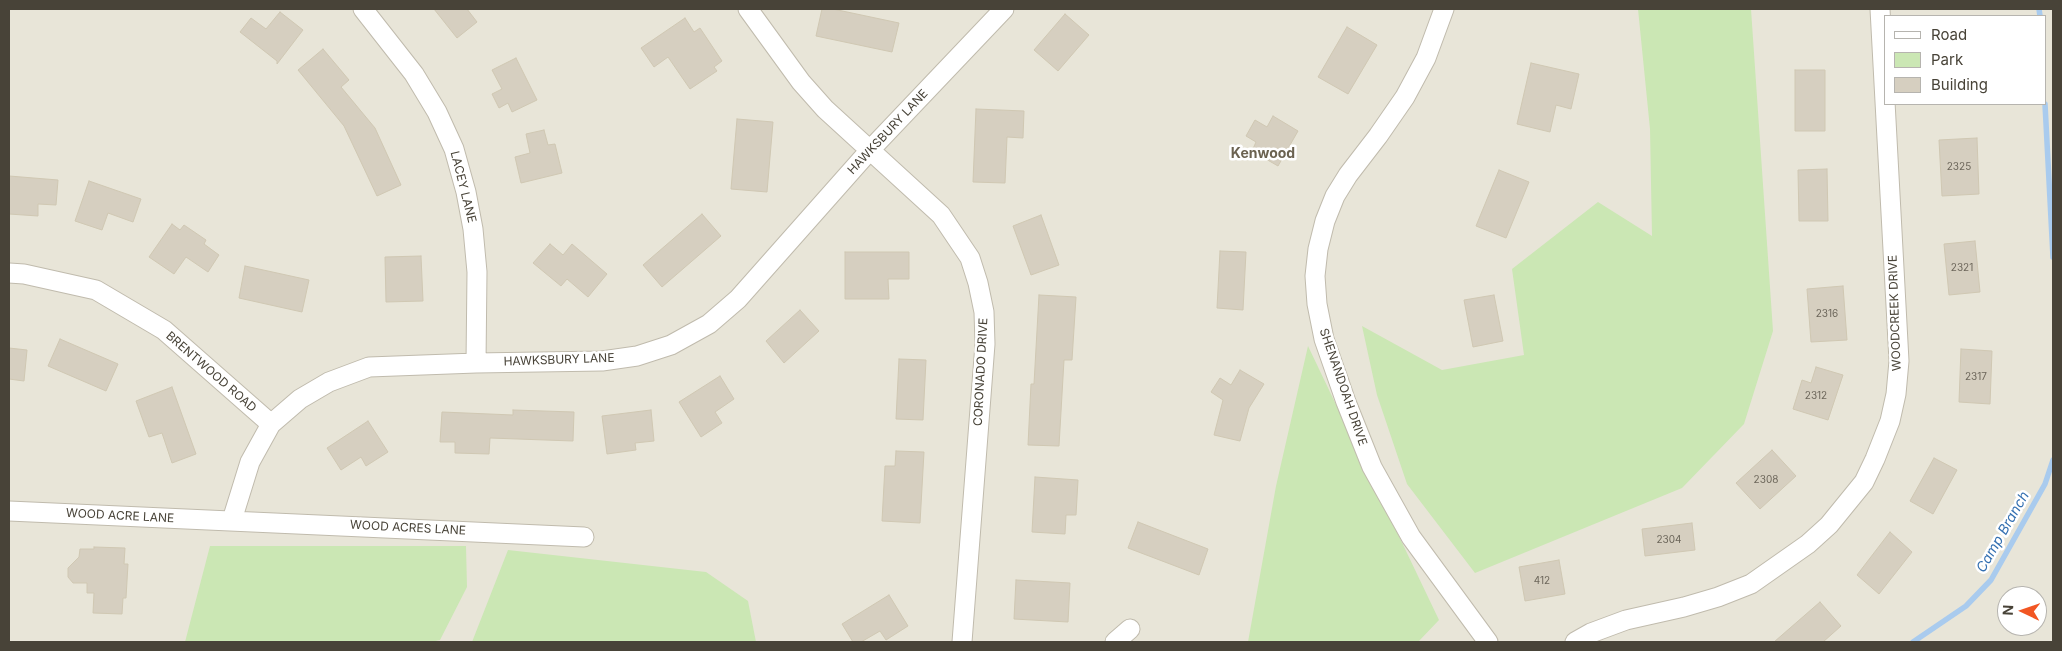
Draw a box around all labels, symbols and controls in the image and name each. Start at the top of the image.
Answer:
legend [1884,15,2047,105]
text: Road [1931,25,1967,44]
text: Park [1931,50,1963,69]
text: Building [1931,75,1988,94]
street label: HAWKSBURY LANE [845,86,931,178]
district label: Kenwood [1231,146,1295,162]
street label: LACEY LANE [447,150,479,224]
house number: 2325 [1947,161,1971,173]
street label: WOODCREEK DRIVE [1886,255,1904,371]
house number: 2321 [1951,262,1973,274]
house number: 2316 [1816,308,1838,320]
street label: CORONADO DRIVE [971,317,991,427]
street label: SHENANDOAH DRIVE [1316,326,1370,448]
street label: BRENTWOOD ROAD [163,329,259,415]
street label: HAWKSBURY LANE [503,351,615,369]
house number: 2317 [1965,371,1987,383]
house number: 2312 [1805,390,1827,402]
house number: 2308 [1754,474,1778,486]
water label: Camp Branch [1973,488,2033,576]
street label: WOOD ACRE LANE [65,506,175,526]
street label: WOOD ACRES LANE [350,518,466,538]
house number: 2304 [1656,534,1682,546]
house number: 412 [1534,575,1550,587]
north arrow [1997,586,2047,636]
text: N [1999,604,2016,616]

